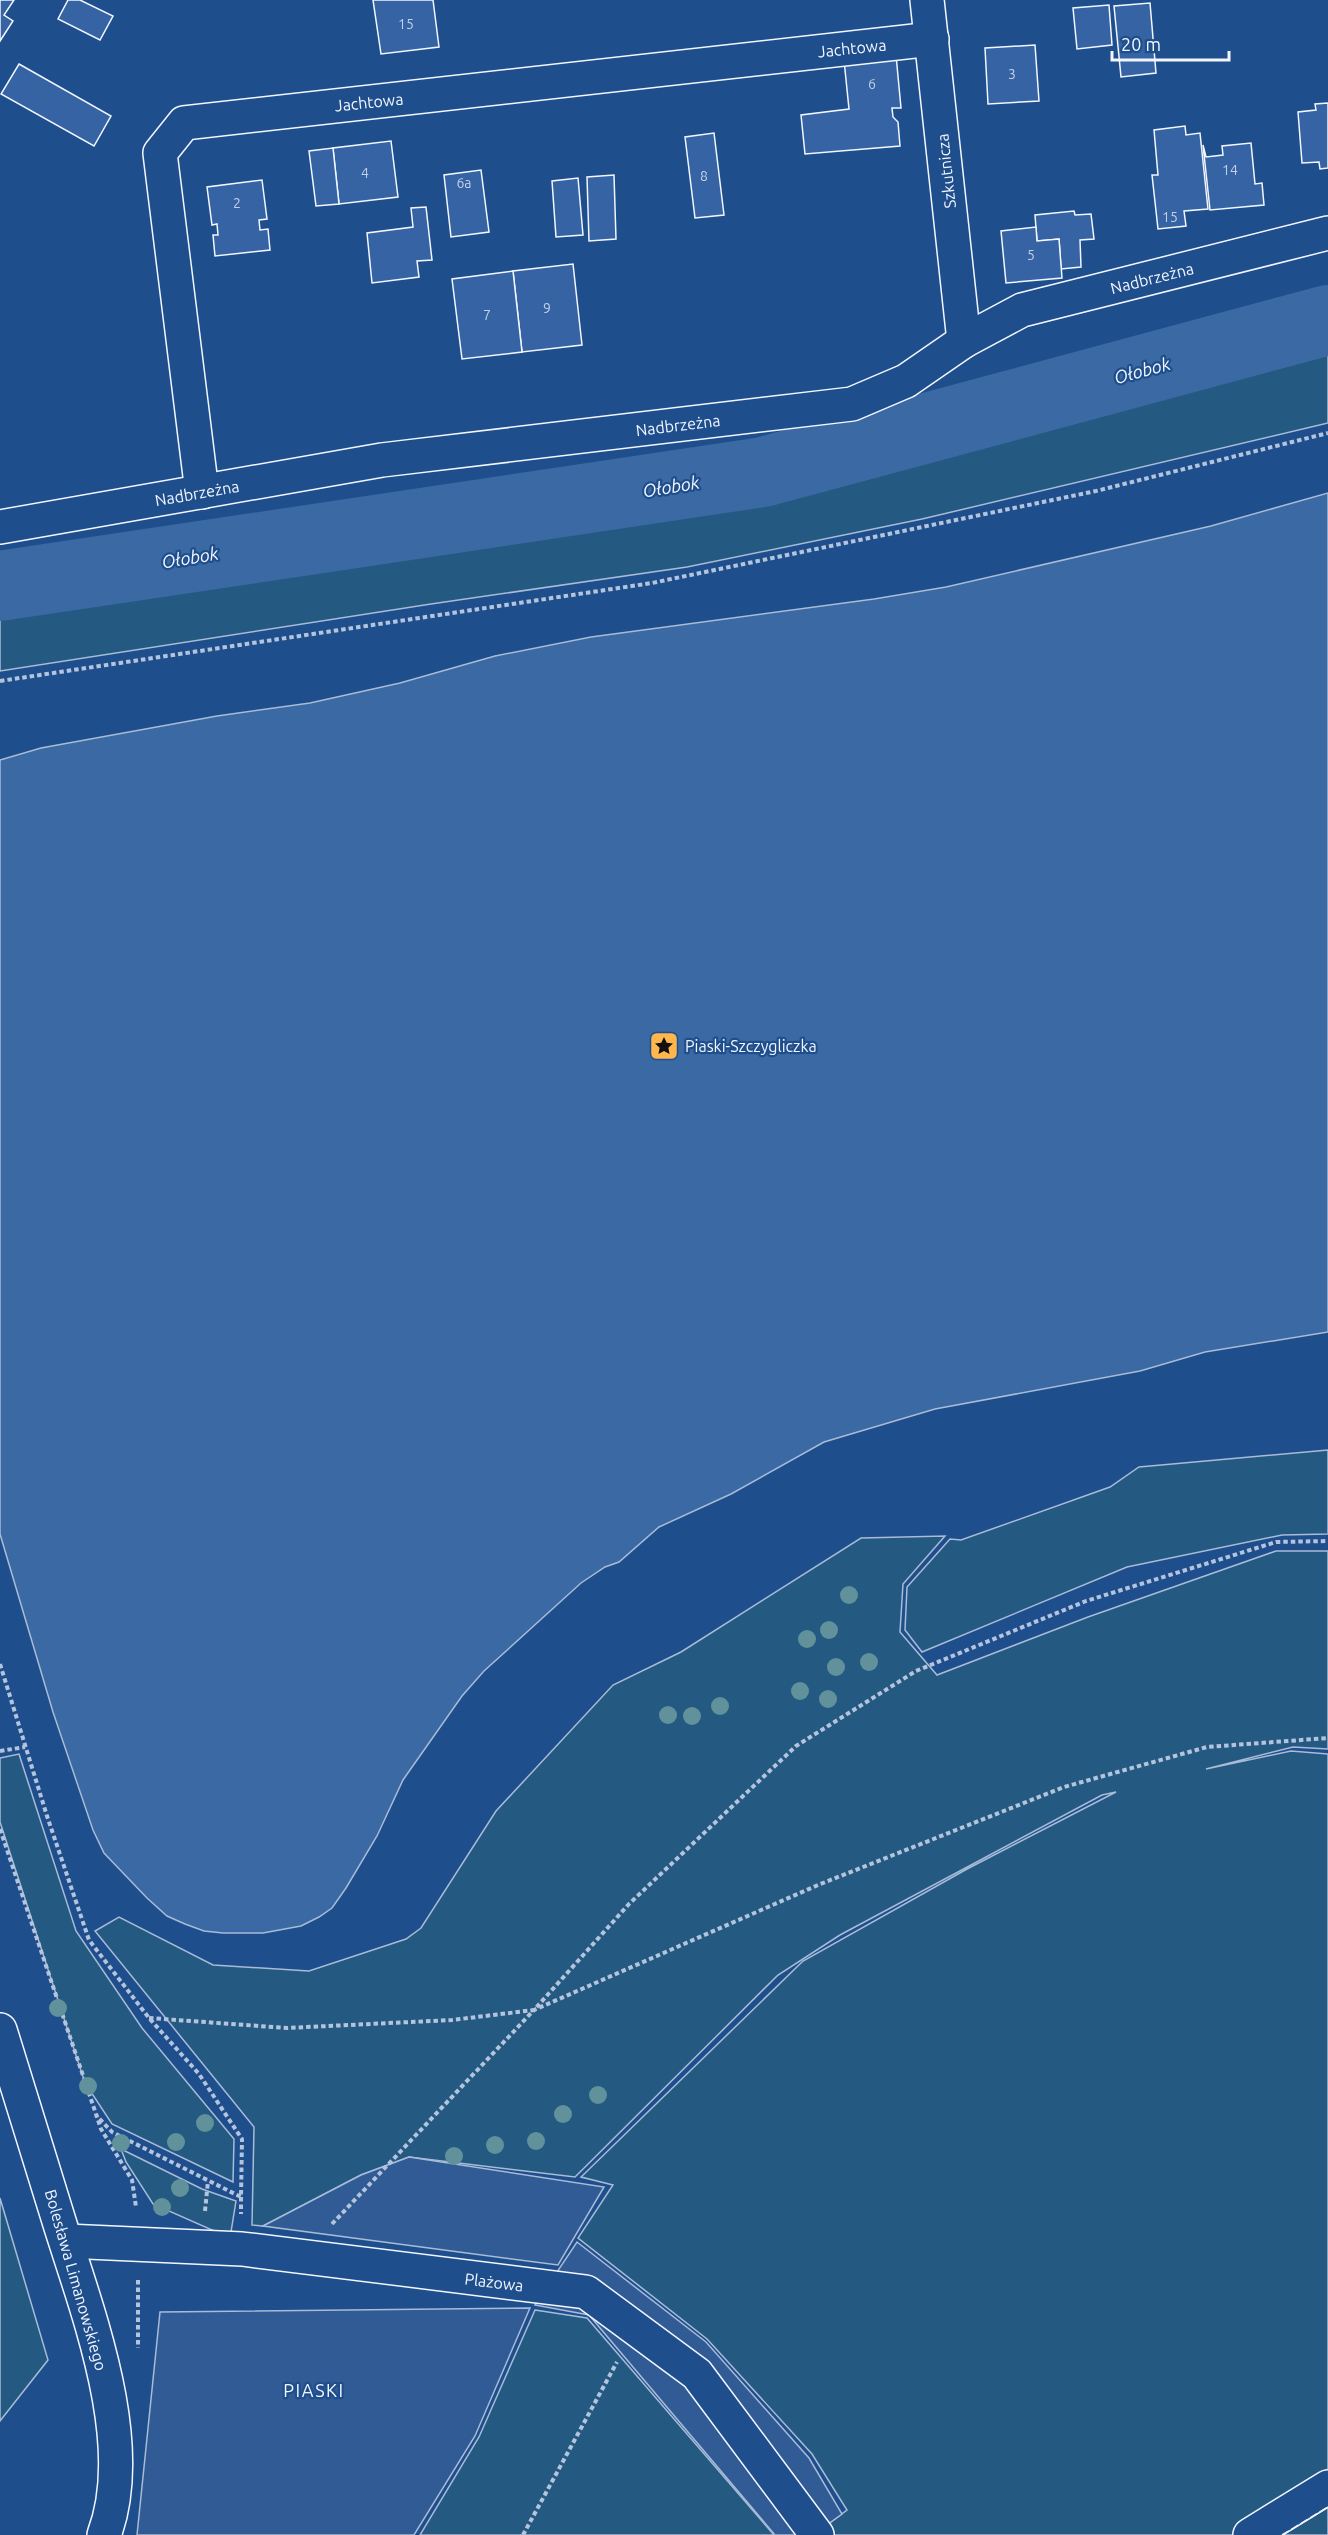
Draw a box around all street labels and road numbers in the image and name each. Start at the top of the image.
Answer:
street label: Jachtowa [817,35,887,61]
street label: Jachtowa [334,89,404,115]
street label: Szkutnicza [933,133,959,209]
street label: Nadbrzeżna [1108,259,1196,297]
street label: Nadbrzeżna [635,411,721,439]
street label: Nadbrzeżna [153,477,241,509]
street label: Bolesława Limanowskiego [41,2187,111,2373]
street label: Plażowa [464,2269,524,2295]

